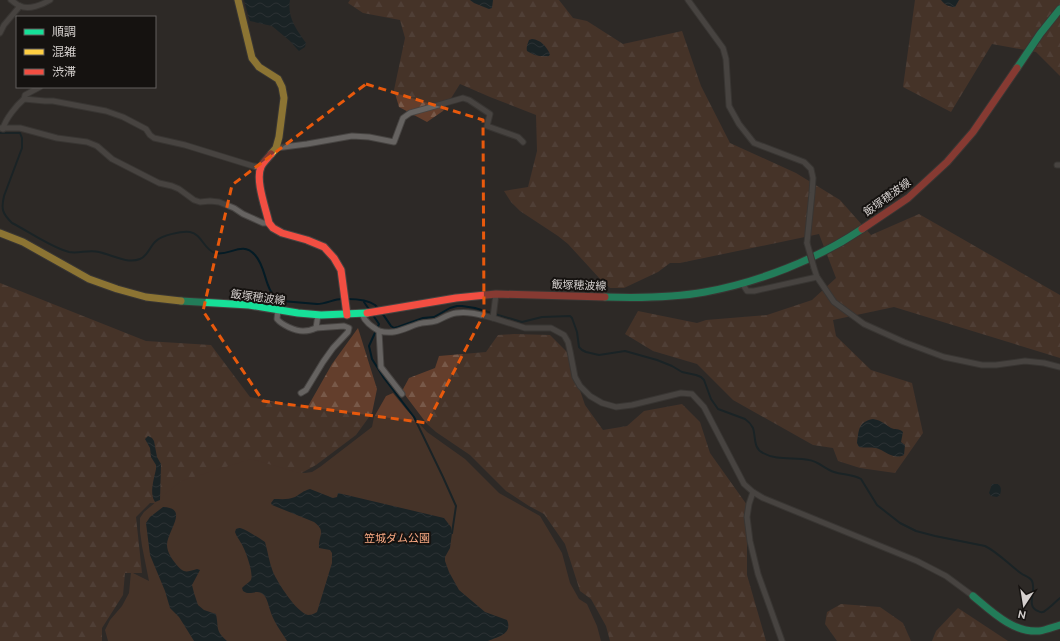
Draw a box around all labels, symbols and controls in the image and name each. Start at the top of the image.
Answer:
legend [16,16,156,88]
text: 順調 [52,25,76,38]
text: 混雑 [52,45,76,58]
text: 渋滞 [52,65,76,78]
street label: 飯塚穂波線 [861,176,913,218]
street label: 飯塚穂波線 [551,278,607,292]
street label: 飯塚穂波線 [230,288,286,306]
park label: 笠城ダム公園 [364,532,430,544]
north arrow [1004,585,1044,625]
text: N [1017,608,1027,622]

